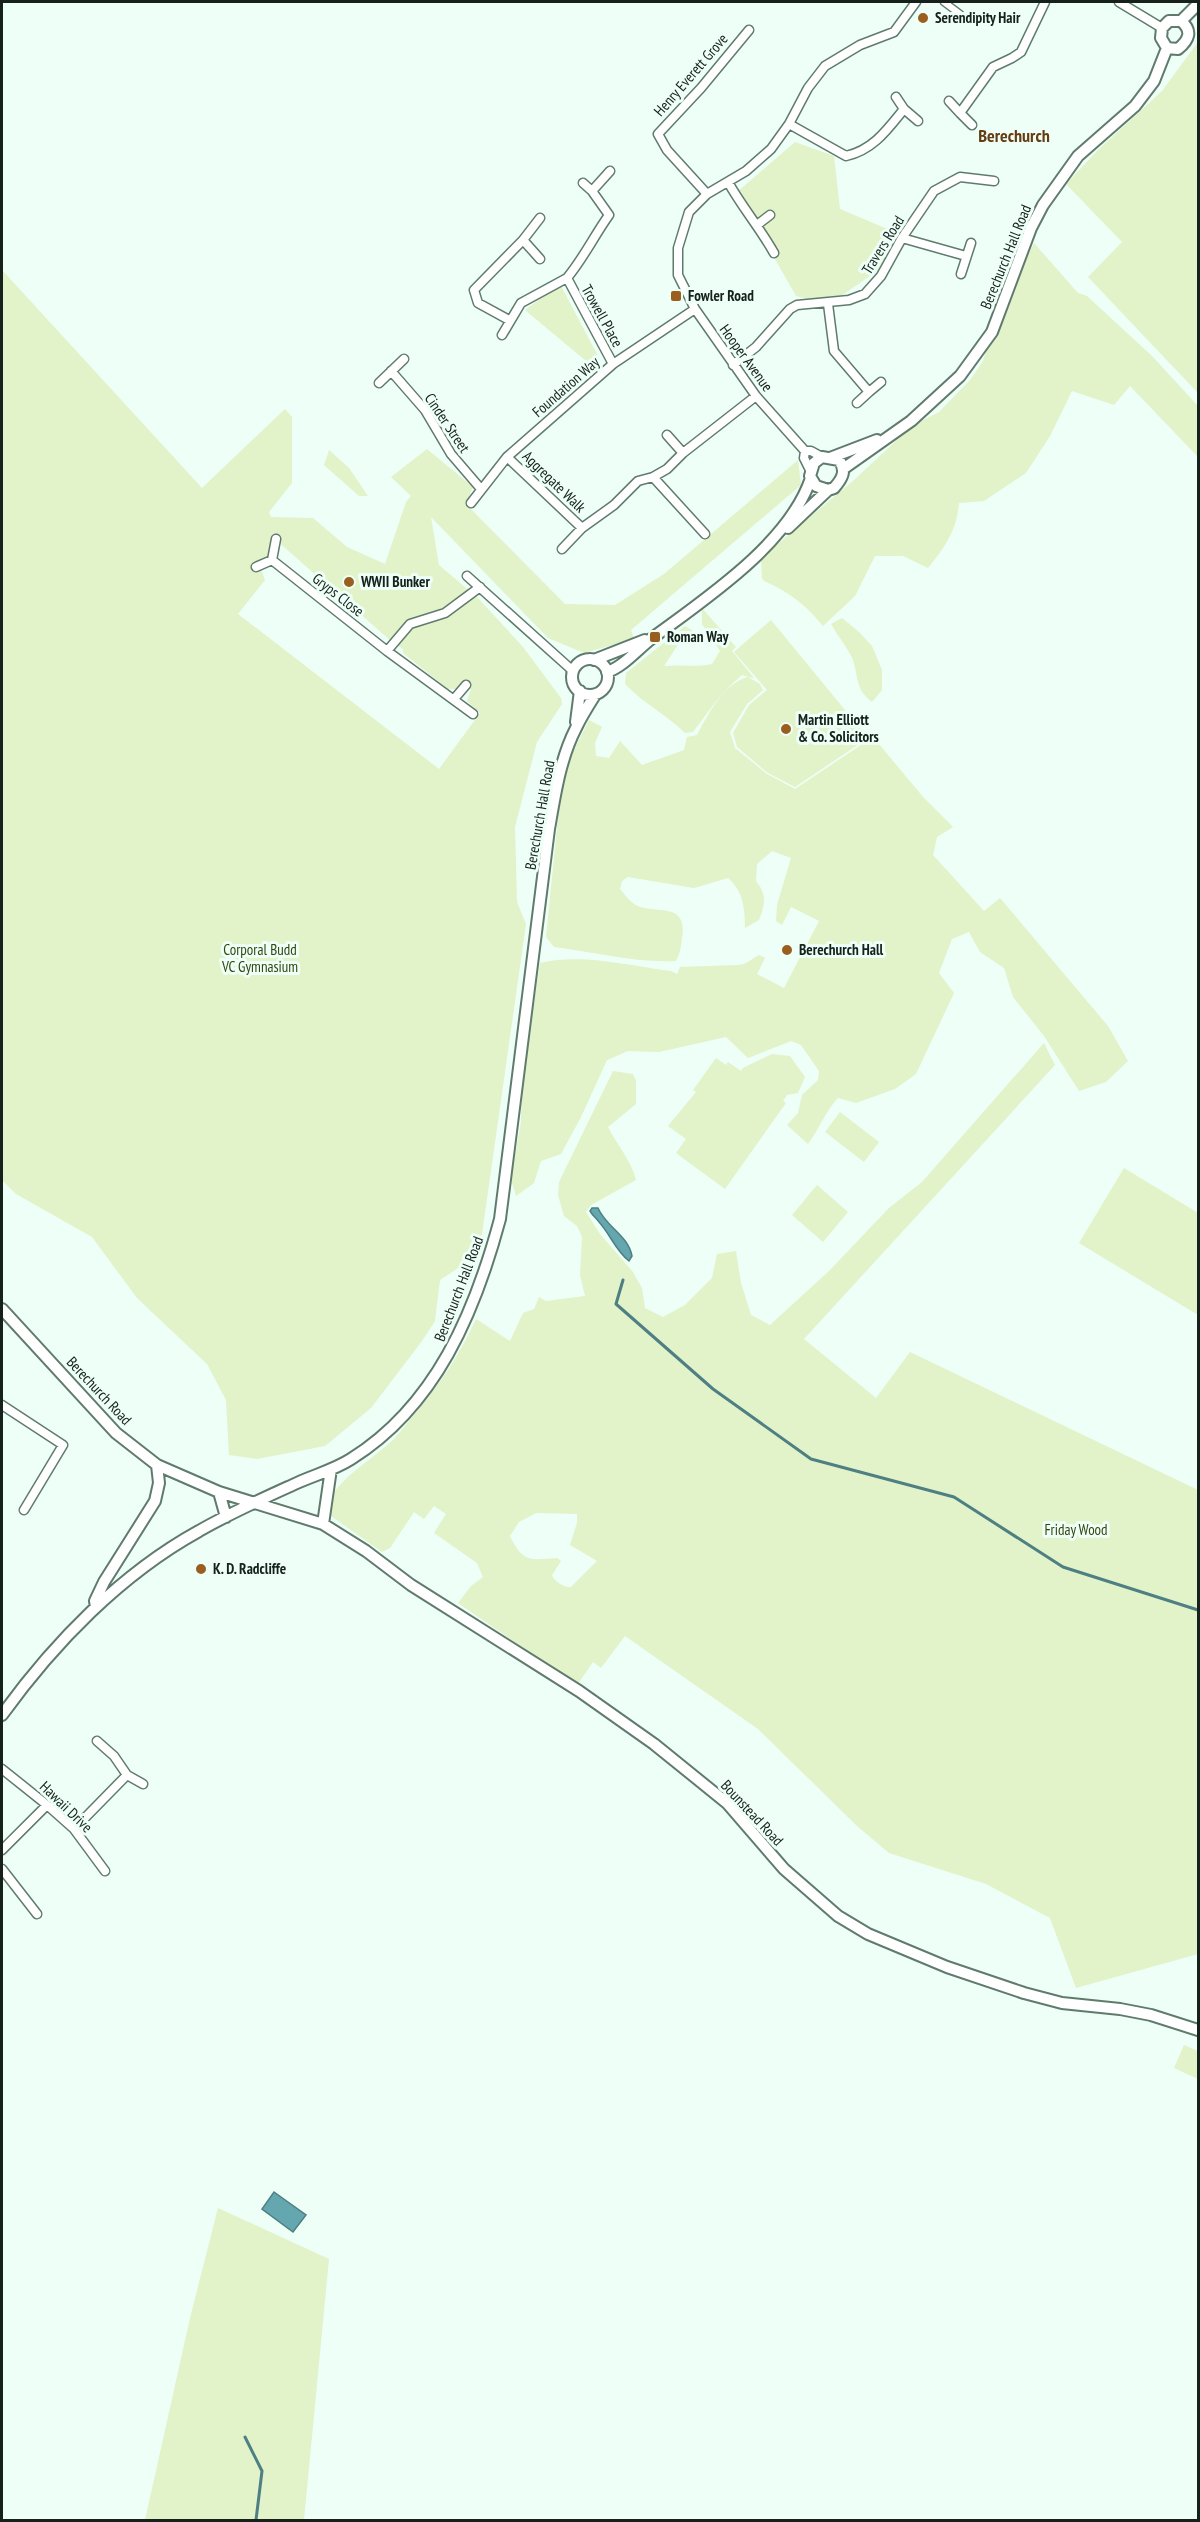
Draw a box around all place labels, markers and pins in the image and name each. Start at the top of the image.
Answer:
place label: Serendipity Hair [935,8,1021,27]
marker: Serendipity Hair [916,11,930,25]
place label: Fowler Road [688,286,754,305]
marker: Fowler Road [669,289,683,303]
place label: WWII Bunker [360,572,431,591]
marker: WWII Bunker [342,575,356,589]
place label: Roman Way [667,627,730,646]
marker: Roman Way [648,630,662,644]
place label: Martin Elliott & Co. Solicitors [798,710,879,746]
marker: Martin Elliott & Co. Solicitors [779,722,793,736]
place label: Berechurch Hall [799,940,884,959]
marker: Berechurch Hall [780,943,794,957]
place label: K. D. Radcliffe [213,1559,286,1578]
marker: K. D. Radcliffe [194,1562,208,1576]

